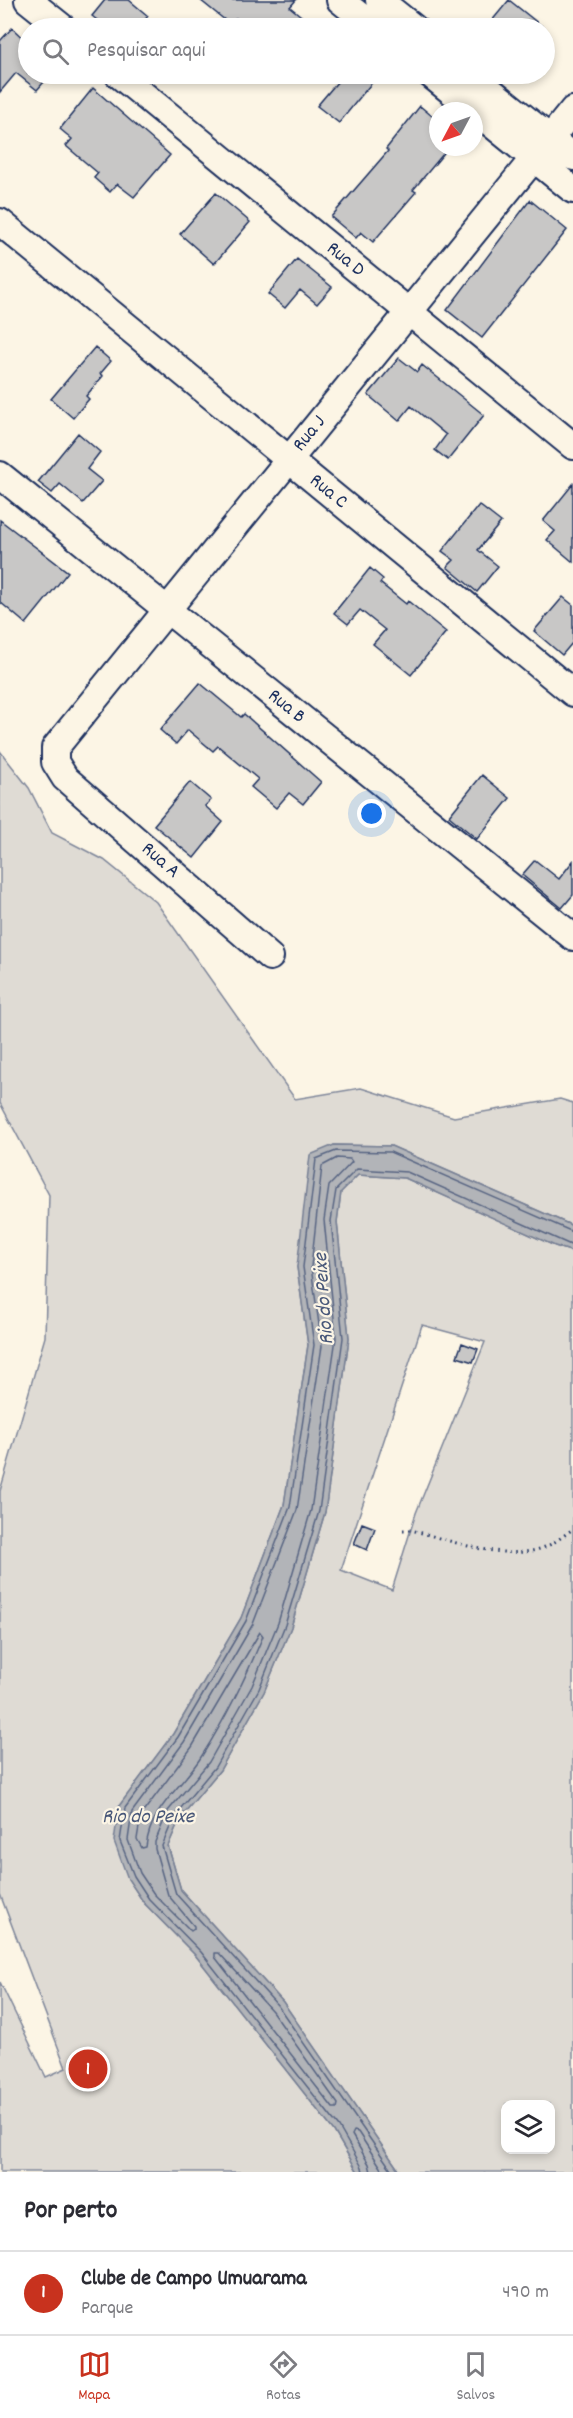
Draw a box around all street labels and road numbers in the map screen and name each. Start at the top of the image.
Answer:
street label: Rua D [320,236,370,284]
street label: Rua J [287,410,333,458]
street label: Rua C [303,468,353,516]
street label: Rua B [261,683,311,731]
street label: Rua A [134,836,186,886]

